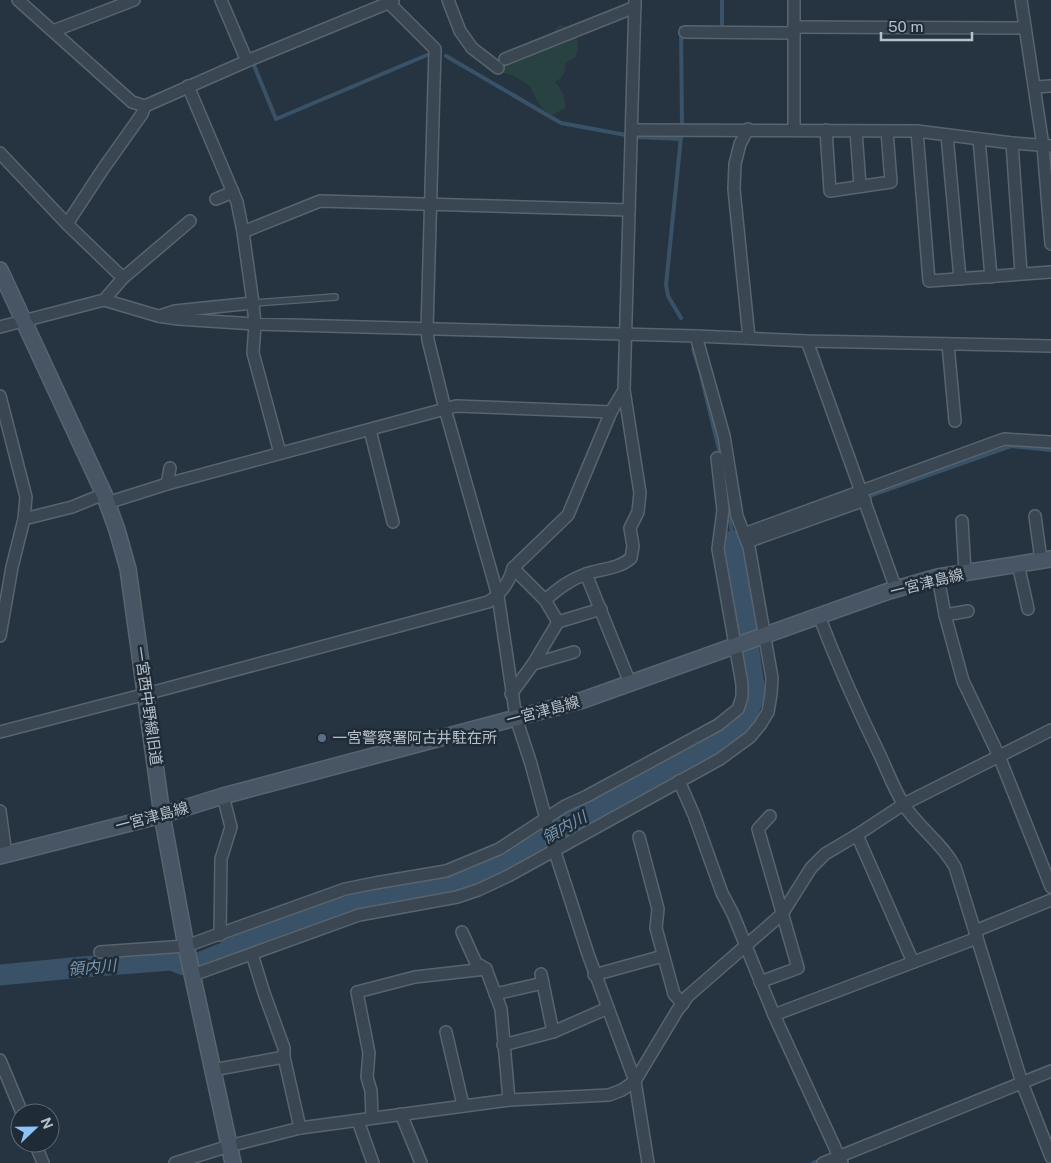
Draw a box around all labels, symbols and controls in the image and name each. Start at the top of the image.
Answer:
scale bar [881,10,972,42]
text: 50 m [888,18,923,35]
street label: 一宮津島線 [888,565,965,600]
street label: 一宮西中野線旧道 [132,645,165,767]
street label: 一宮津島線 [504,693,581,728]
place label: 一宮警察署阿古井駐在所 [332,729,497,746]
marker: 一宮警察署阿古井駐在所 [316,732,328,744]
street label: 一宮津島線 [113,799,190,834]
water label: 領内川 [539,807,592,847]
water label: 領内川 [67,956,119,979]
north arrow [10,1103,60,1153]
text: N [38,1115,57,1131]

